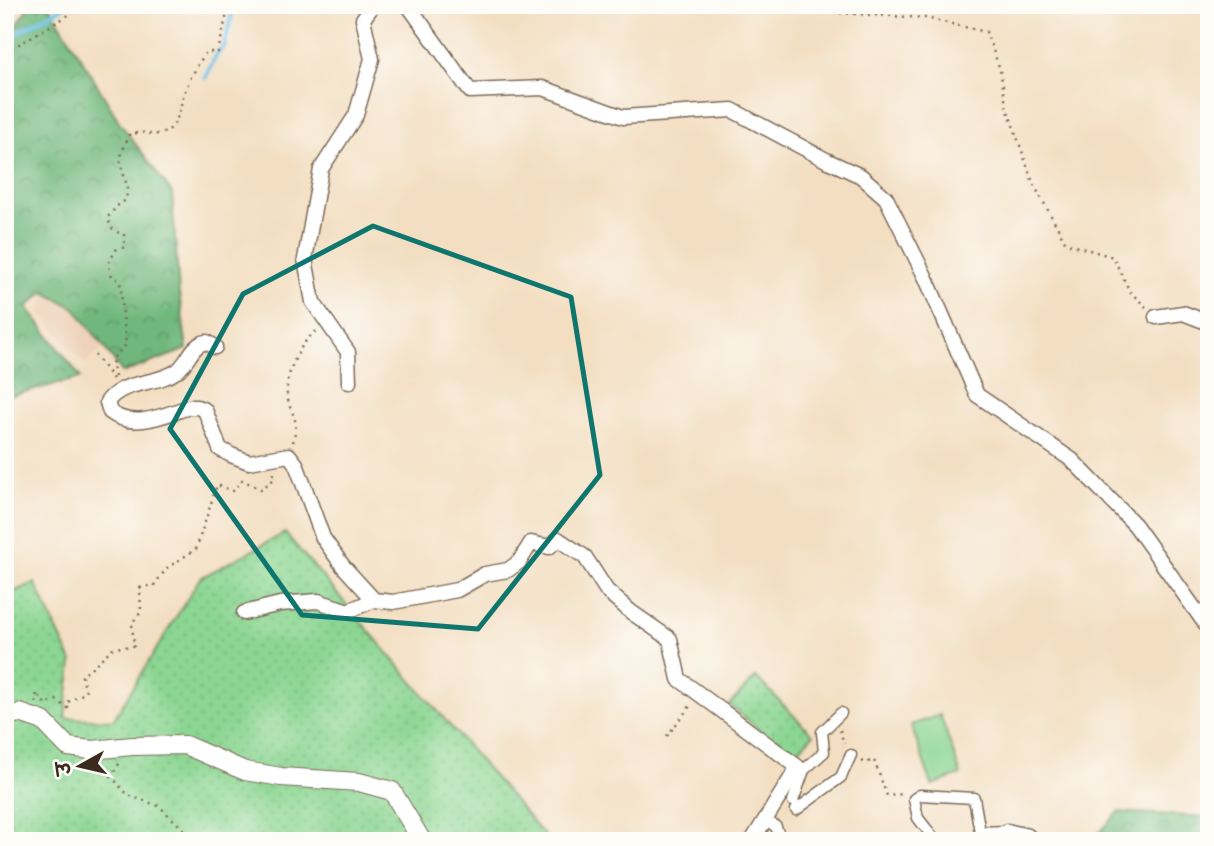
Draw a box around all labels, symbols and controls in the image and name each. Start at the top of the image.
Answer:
north arrow [46,730,116,800]
text: उ [52,758,76,778]

